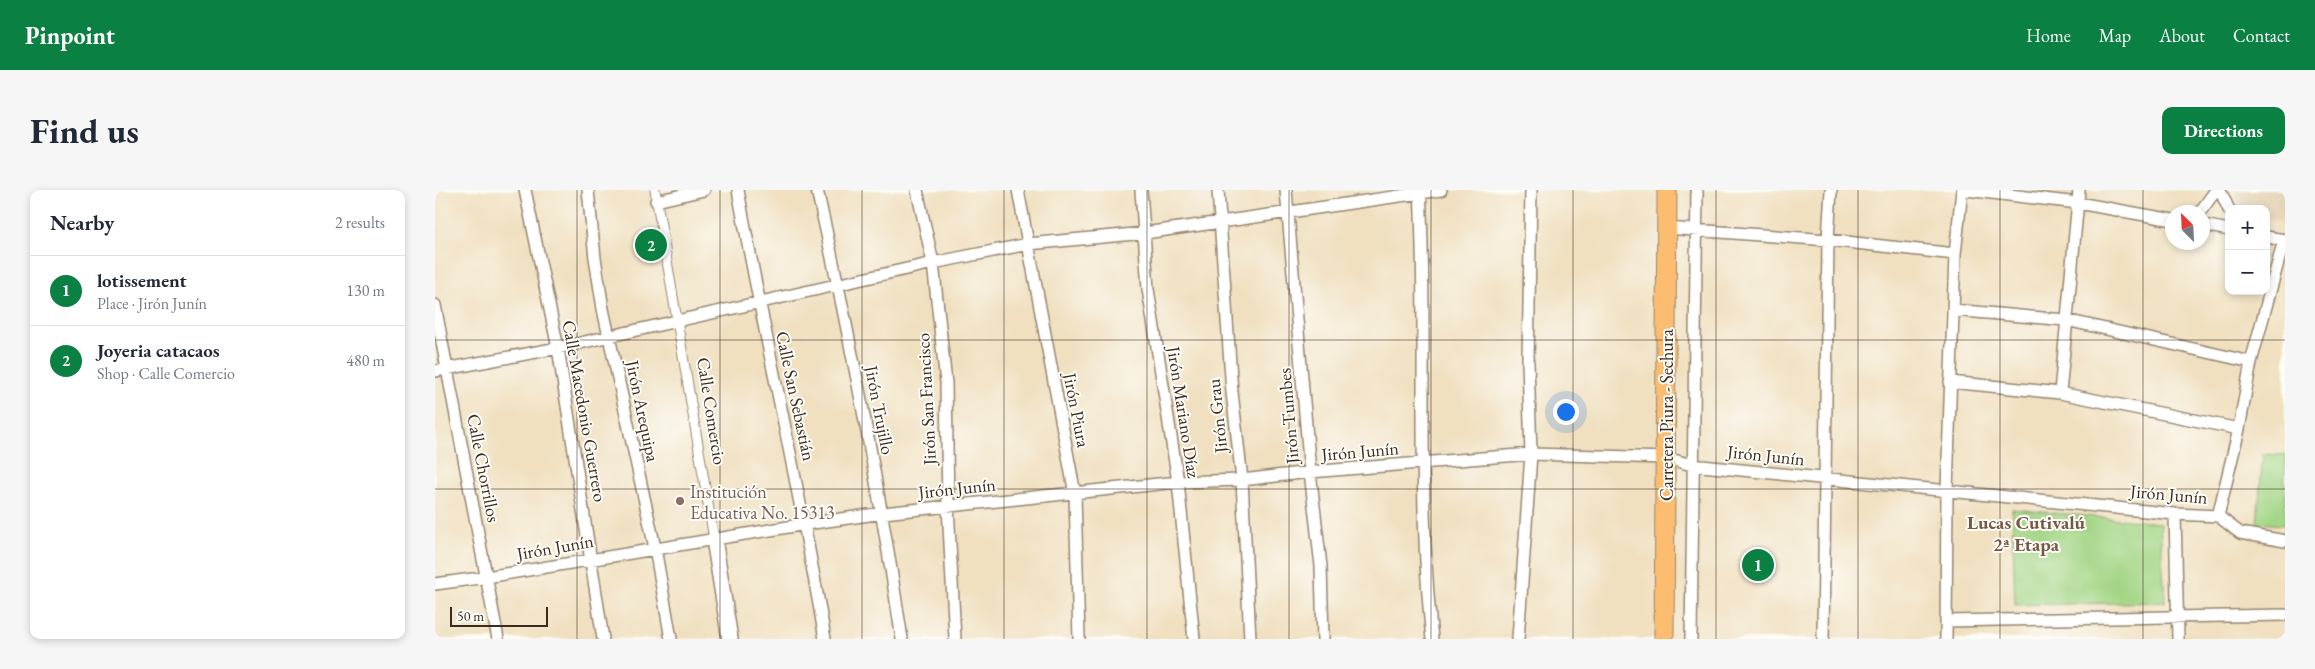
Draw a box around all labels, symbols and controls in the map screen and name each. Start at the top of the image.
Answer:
text: Pinpoint [25,20,115,51]
text: Home [2026,24,2071,47]
text: Map [2099,24,2131,47]
text: About [2159,24,2205,47]
text: Contact [2233,24,2290,47]
button: Directions [2162,107,2285,154]
text: Find us [30,108,139,153]
north arrow [2165,205,2210,250]
map controls [2225,205,2270,295]
button: + [2225,205,2270,250]
text: Nearby [50,209,114,236]
text: 2 results [335,212,385,233]
pin: 2 [635,226,667,264]
button: − [2225,250,2270,295]
text: lotissement [97,268,187,293]
text: 1 [62,280,70,301]
text: 130 m [346,280,385,301]
text: Place · Jirón Junín [97,293,207,314]
street label: Calle Macedonio Guerrero [558,318,612,504]
street label: Carretera Piura - Sechura [1655,328,1678,501]
street label: Calle San Sebastián [771,329,821,463]
street label: Jirón San Francisco [911,332,941,468]
text: Joyeria catacaos [97,338,220,363]
street label: Jirón Mariano Díaz [1162,343,1206,480]
text: 2 [62,350,70,371]
text: 480 m [346,350,385,371]
street label: Jirón Arequipa [621,356,665,465]
street label: Calle Comercio [692,356,732,467]
street label: Jirón Trujillo [860,362,900,457]
text: Shop · Calle Comercio [97,363,235,384]
street label: Jirón Tumbes [1272,367,1304,467]
street label: Jirón Piura [1058,369,1096,450]
street label: Jirón Grau [1202,377,1233,456]
your location [1553,399,1579,425]
street label: Calle Chorrillos [462,412,506,524]
street label: Jirón Junín [1318,436,1400,466]
street label: Jirón Junín [1724,439,1806,471]
street label: Jirón Junín [915,472,997,504]
street label: Jirón Junín [2127,479,2209,509]
place label: Institución Educativa No. 15313 [690,480,835,524]
marker: Institución Educativa No. 15313 [674,495,686,507]
district label: Lucas Cutivalú 2ª Etapa [1967,510,2086,557]
street label: Jirón Junín [513,529,596,565]
pin: 1 [1742,546,1774,584]
scale bar [450,604,547,627]
text: 50 m [457,607,484,625]

